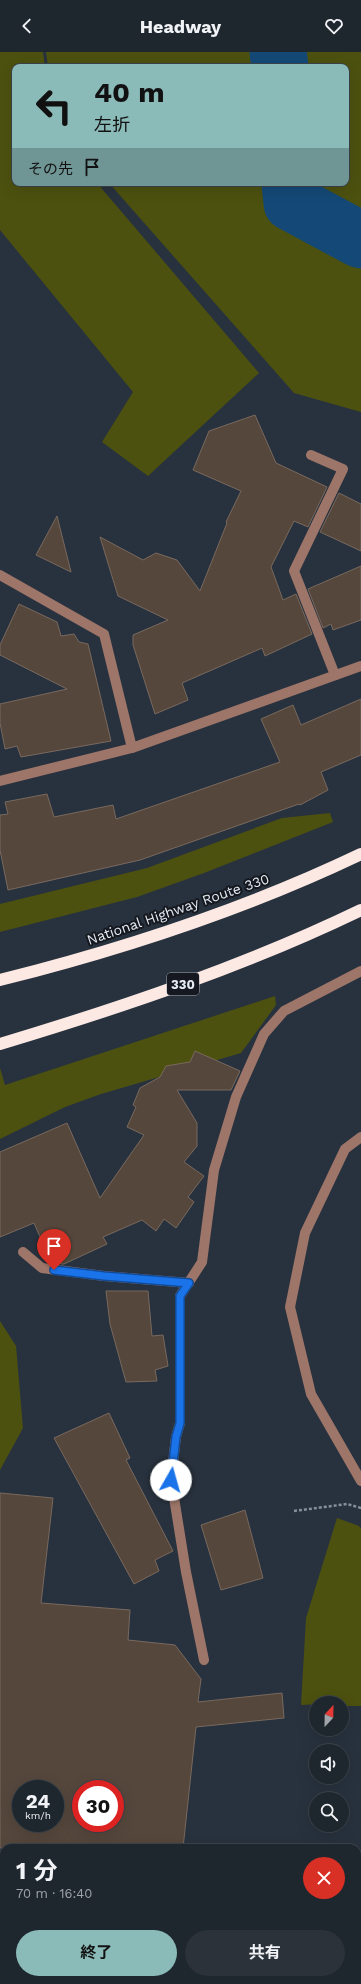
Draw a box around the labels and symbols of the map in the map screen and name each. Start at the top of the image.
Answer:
street label: National Highway Route 330 [85,870,271,948]
road number: 330 [167,973,199,995]
pin [37,1229,71,1270]
position arrow [150,1459,192,1501]
north arrow [309,1696,349,1736]
speed limit sign: 30 [72,1780,124,1832]

